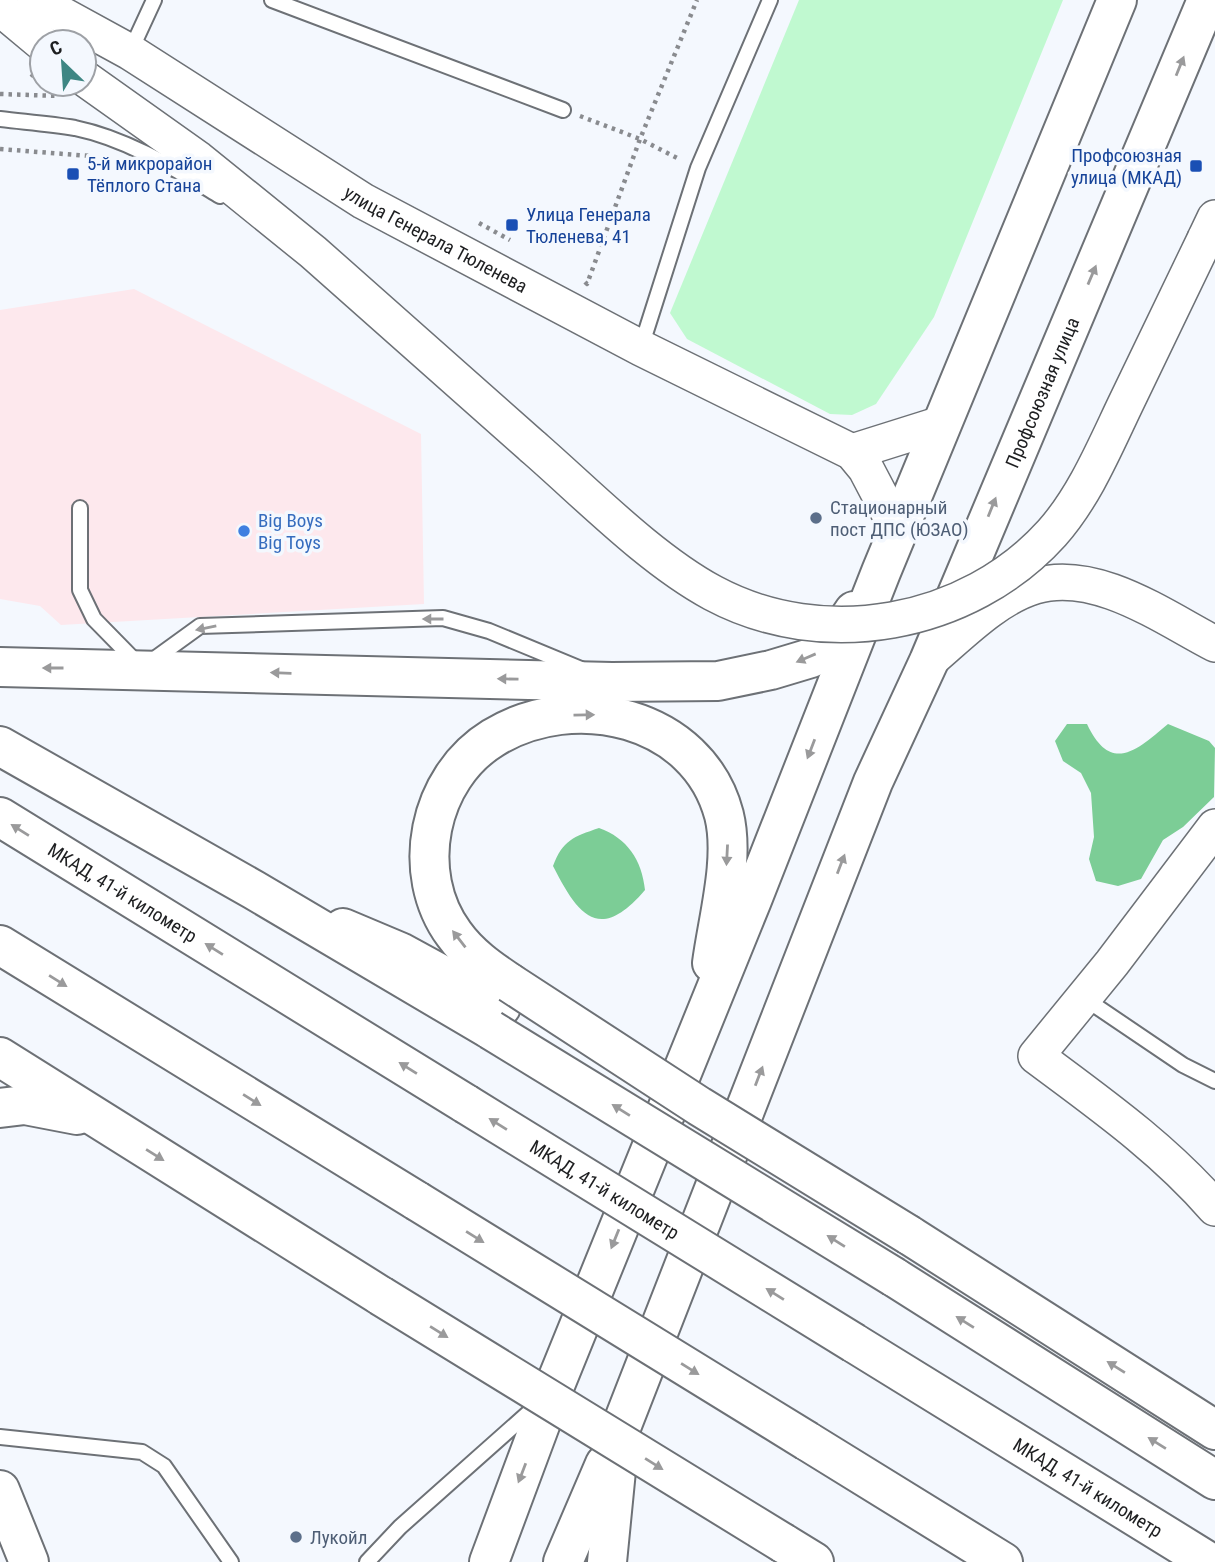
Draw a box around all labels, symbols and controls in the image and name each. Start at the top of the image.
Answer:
north arrow [28,28,98,98]
text: С [46,35,66,61]
one-way arrow [1175,55,1186,76]
place label: Профсоюзная улица (МКАД) [1071,144,1182,189]
place label: 5-й микрорайон Тёплого Стана [87,152,212,197]
marker: Профсоюзная улица (МКАД) [1188,158,1204,174]
marker: 5-й микрорайон Тёплого Стана [65,166,81,182]
street label: улица Генерала Тюленева [339,181,531,298]
place label: Улица Генерала Тюленева, 41 [526,203,651,248]
marker: Улица Генерала Тюленева, 41 [504,217,520,233]
one-way arrow [1087,265,1098,286]
street label: Профсоюзная улица [1001,314,1084,471]
place label: Стационарный пост ДПС (ЮЗАО) [830,496,969,541]
one-way arrow [987,496,998,517]
place label: Big Boys Big Toys [258,509,323,554]
marker: Стационарный пост ДПС (ЮЗАО) [808,510,824,526]
marker: Big Boys Big Toys [236,523,252,539]
one-way arrow [422,613,444,625]
one-way arrow [195,623,217,634]
one-way arrow [795,653,816,664]
one-way arrow [42,662,64,674]
one-way arrow [269,667,291,679]
one-way arrow [497,673,519,685]
one-way arrow [573,709,595,721]
one-way arrow [806,739,817,760]
one-way arrow [10,823,30,836]
street label: МКАД, 41-й километр [44,838,201,948]
one-way arrow [721,845,732,867]
one-way arrow [836,853,847,874]
one-way arrow [452,930,466,948]
one-way arrow [204,942,223,955]
one-way arrow [49,974,68,987]
one-way arrow [398,1062,417,1074]
one-way arrow [754,1065,765,1086]
one-way arrow [242,1093,261,1106]
one-way arrow [611,1103,630,1116]
one-way arrow [488,1117,508,1130]
street label: МКАД, 41-й километр [526,1135,683,1245]
one-way arrow [145,1148,164,1161]
one-way arrow [609,1229,620,1250]
one-way arrow [465,1230,485,1243]
one-way arrow [826,1235,845,1248]
one-way arrow [766,1288,785,1300]
one-way arrow [955,1315,974,1328]
one-way arrow [430,1326,449,1338]
one-way arrow [1106,1360,1126,1373]
one-way arrow [680,1363,699,1376]
street label: МКАД, 41-й километр [1009,1433,1167,1542]
one-way arrow [1148,1437,1167,1450]
one-way arrow [644,1458,664,1471]
one-way arrow [516,1463,527,1484]
place label: Лукойл [310,1526,367,1549]
marker: Лукойл [288,1529,304,1545]

